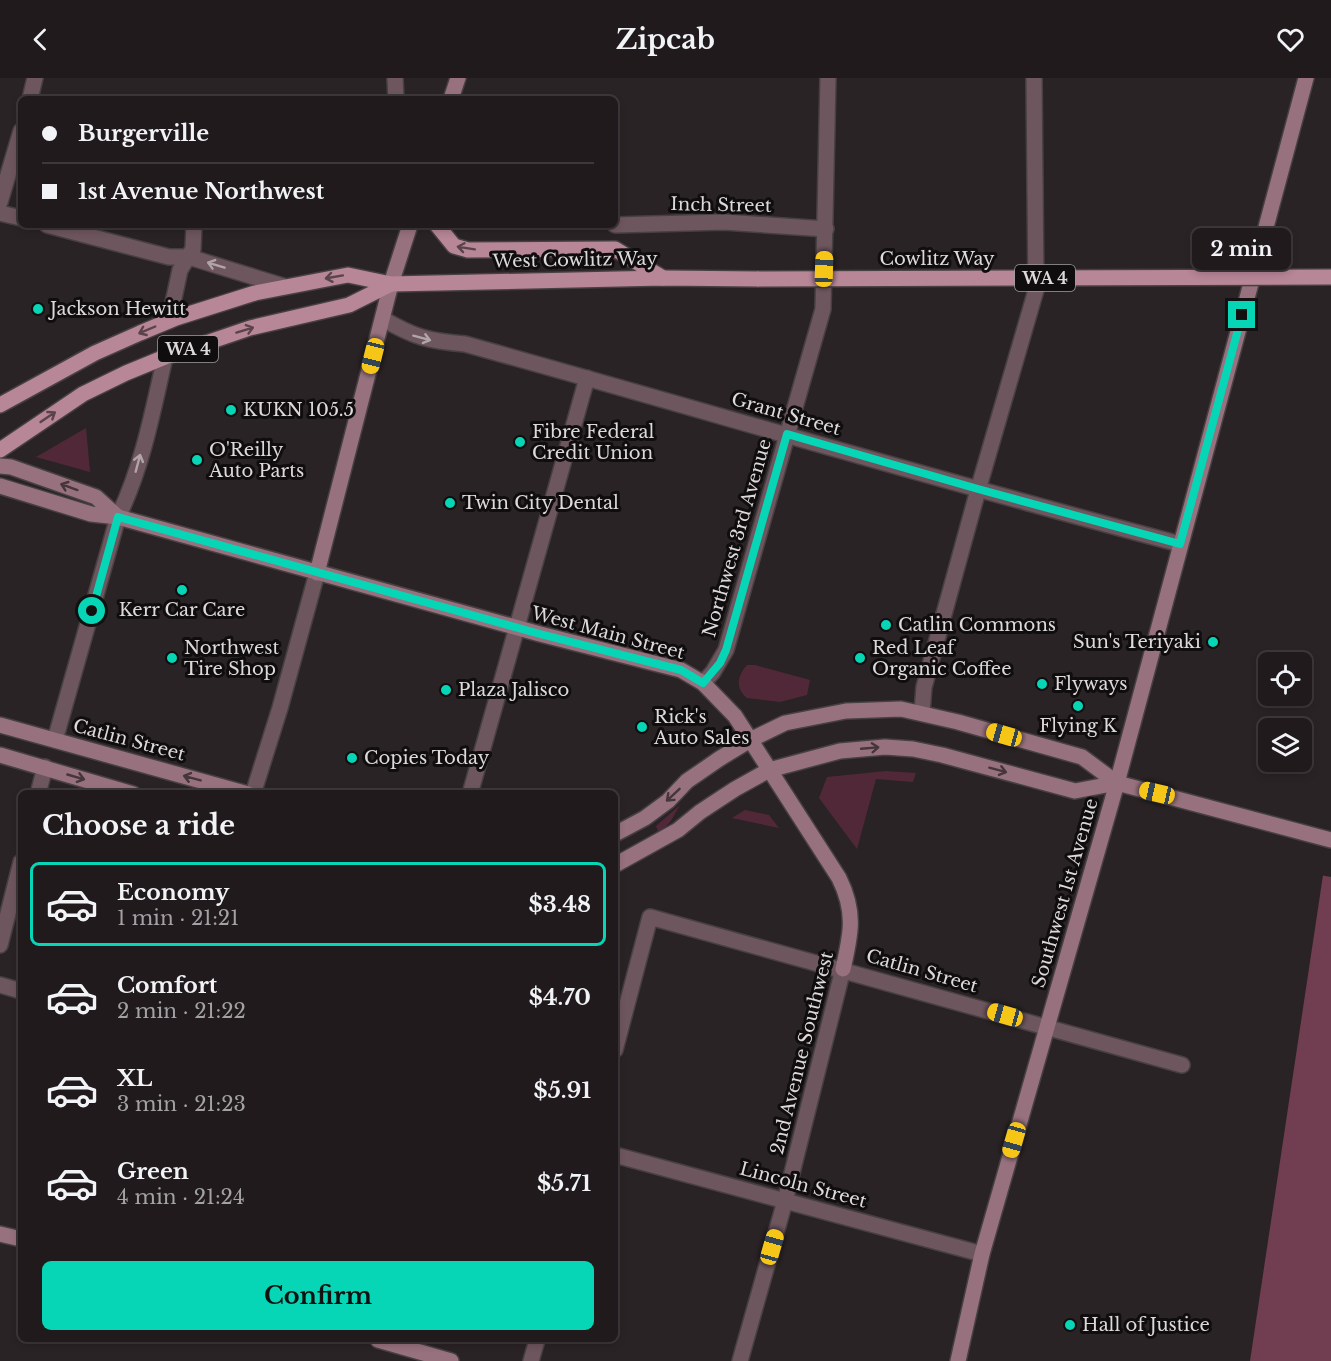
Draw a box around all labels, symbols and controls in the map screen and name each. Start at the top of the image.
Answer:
icon: back [24,23,57,56]
text: Zipcab [616,23,715,56]
icon: heart [1274,23,1307,56]
text: Burgerville [78,120,209,147]
text: 1st Avenue Northwest [78,178,324,205]
street label: Inch Street [670,193,772,217]
callout: 2 min [1192,228,1292,270]
text: 2 min [1210,237,1273,261]
one-way arrow [456,242,476,253]
street label: West Cowlitz Way [491,248,658,272]
street label: Cowlitz Way [879,248,995,270]
car [814,251,834,287]
one-way arrow [207,259,226,270]
road number: WA 4 [1015,265,1075,291]
one-way arrow [324,272,344,283]
place label: Jackson Hewitt [48,298,186,320]
route end [1228,301,1255,328]
marker: Jackson Hewitt [31,302,45,316]
one-way arrow [235,324,254,335]
one-way arrow [138,325,156,336]
one-way arrow [412,332,431,344]
road number: WA 4 [158,336,218,362]
car [360,336,386,376]
street label: Grant Street [729,388,843,440]
place label: KUKN 105.5 [243,399,354,421]
marker: KUKN 105.5 [224,403,238,417]
one-way arrow [40,411,56,423]
place label: Fibre Federal Credit Union [532,421,654,464]
marker: Fibre Federal Credit Union [513,435,527,449]
street label: Northwest 3rd Avenue [698,436,776,640]
place label: O'Reilly Auto Parts [208,439,304,482]
marker: O'Reilly Auto Parts [190,453,204,467]
one-way arrow [133,454,144,473]
one-way arrow [60,481,79,492]
place label: Twin City Dental [462,492,619,514]
marker: Twin City Dental [443,496,457,510]
marker: Kerr Car Care [175,583,189,597]
route start [78,597,105,624]
place label: Kerr Car Care [119,599,245,621]
street label: West Main Street [528,602,687,664]
place label: Catlin Commons [898,614,1056,636]
marker: Catlin Commons [879,618,893,632]
place label: Sun's Teriyaki [1073,631,1201,653]
marker: Sun's Teriyaki [1206,635,1220,649]
place label: Northwest Tire Shop [184,637,279,680]
place label: Red Leaf Organic Coffee [872,637,1011,680]
marker: Northwest Tire Shop [165,651,179,665]
marker: Red Leaf Organic Coffee [853,651,867,665]
map controls [1258,652,1312,772]
button: locate [1258,652,1312,706]
place label: Flyways [1054,673,1127,695]
marker: Flyways [1035,677,1049,691]
place label: Plaza Jalisco [458,679,569,701]
marker: Plaza Jalisco [439,683,453,697]
marker: Flying K [1071,699,1085,713]
place label: Rick's Auto Sales [653,706,749,749]
street label: Catlin Street [71,715,188,766]
place label: Flying K [1039,715,1118,737]
button: layers [1258,718,1312,772]
marker: Rick's Auto Sales [635,720,649,734]
car [984,721,1024,749]
one-way arrow [859,742,879,753]
place label: Copies Today [364,747,490,769]
marker: Copies Today [345,751,359,765]
one-way arrow [989,765,1008,776]
one-way arrow [67,772,86,783]
one-way arrow [183,772,202,783]
car [1137,780,1177,806]
one-way arrow [666,788,681,802]
street label: Southwest 1st Avenue [1027,796,1103,990]
text: Choose a ride [42,809,235,842]
icon: car [45,877,99,931]
text: Economy [117,879,229,906]
text: $3.48 [529,891,591,918]
text: 1 min · 21:21 [117,906,239,930]
street label: Catlin Street [864,945,980,997]
street label: 2nd Avenue Southwest [766,949,838,1157]
icon: car [45,970,99,1024]
text: Comfort [117,972,217,999]
text: $4.70 [529,984,591,1011]
text: 2 min · 21:22 [117,999,246,1023]
car [985,1001,1025,1029]
icon: car [45,1063,99,1117]
text: XL [117,1065,152,1092]
text: $5.91 [534,1077,591,1104]
text: 3 min · 21:23 [117,1092,246,1116]
car [1000,1120,1028,1160]
icon: car [45,1156,99,1210]
street label: Lincoln Street [737,1157,869,1213]
text: Green [117,1158,189,1185]
text: $5.71 [537,1170,591,1197]
text: 4 min · 21:24 [117,1185,245,1209]
car [758,1227,786,1267]
button: Confirm [42,1261,594,1330]
place label: Hall of Justice [1082,1314,1210,1336]
marker: Hall of Justice [1063,1318,1077,1332]

